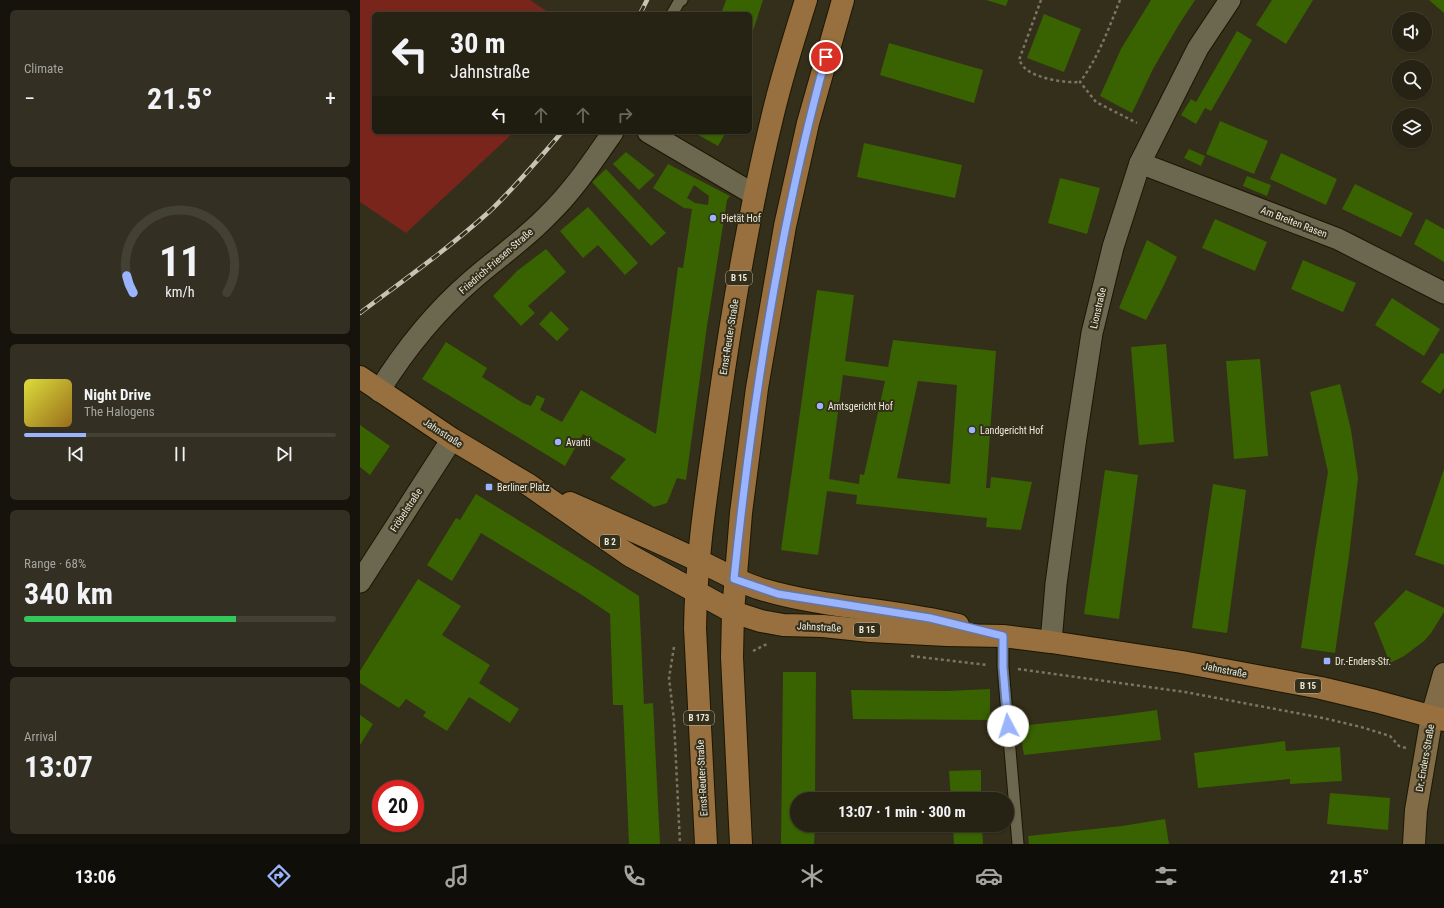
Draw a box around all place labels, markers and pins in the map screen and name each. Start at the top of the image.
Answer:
pin [809,40,843,74]
marker: Pietät Hof [708,213,718,223]
place label: Pietät Hof [721,213,762,224]
marker: Amtsgericht Hof [815,401,825,411]
place label: Amtsgericht Hof [828,401,894,412]
marker: Landgericht Hof [967,425,977,435]
place label: Landgericht Hof [980,425,1044,436]
marker: Avanti [553,437,563,447]
place label: Avanti [566,437,591,448]
marker: Berliner Platz [484,482,494,492]
place label: Berliner Platz [497,482,550,493]
marker: Dr.-Enders-Str. [1322,656,1332,666]
place label: Dr.-Enders-Str. [1335,656,1391,667]

